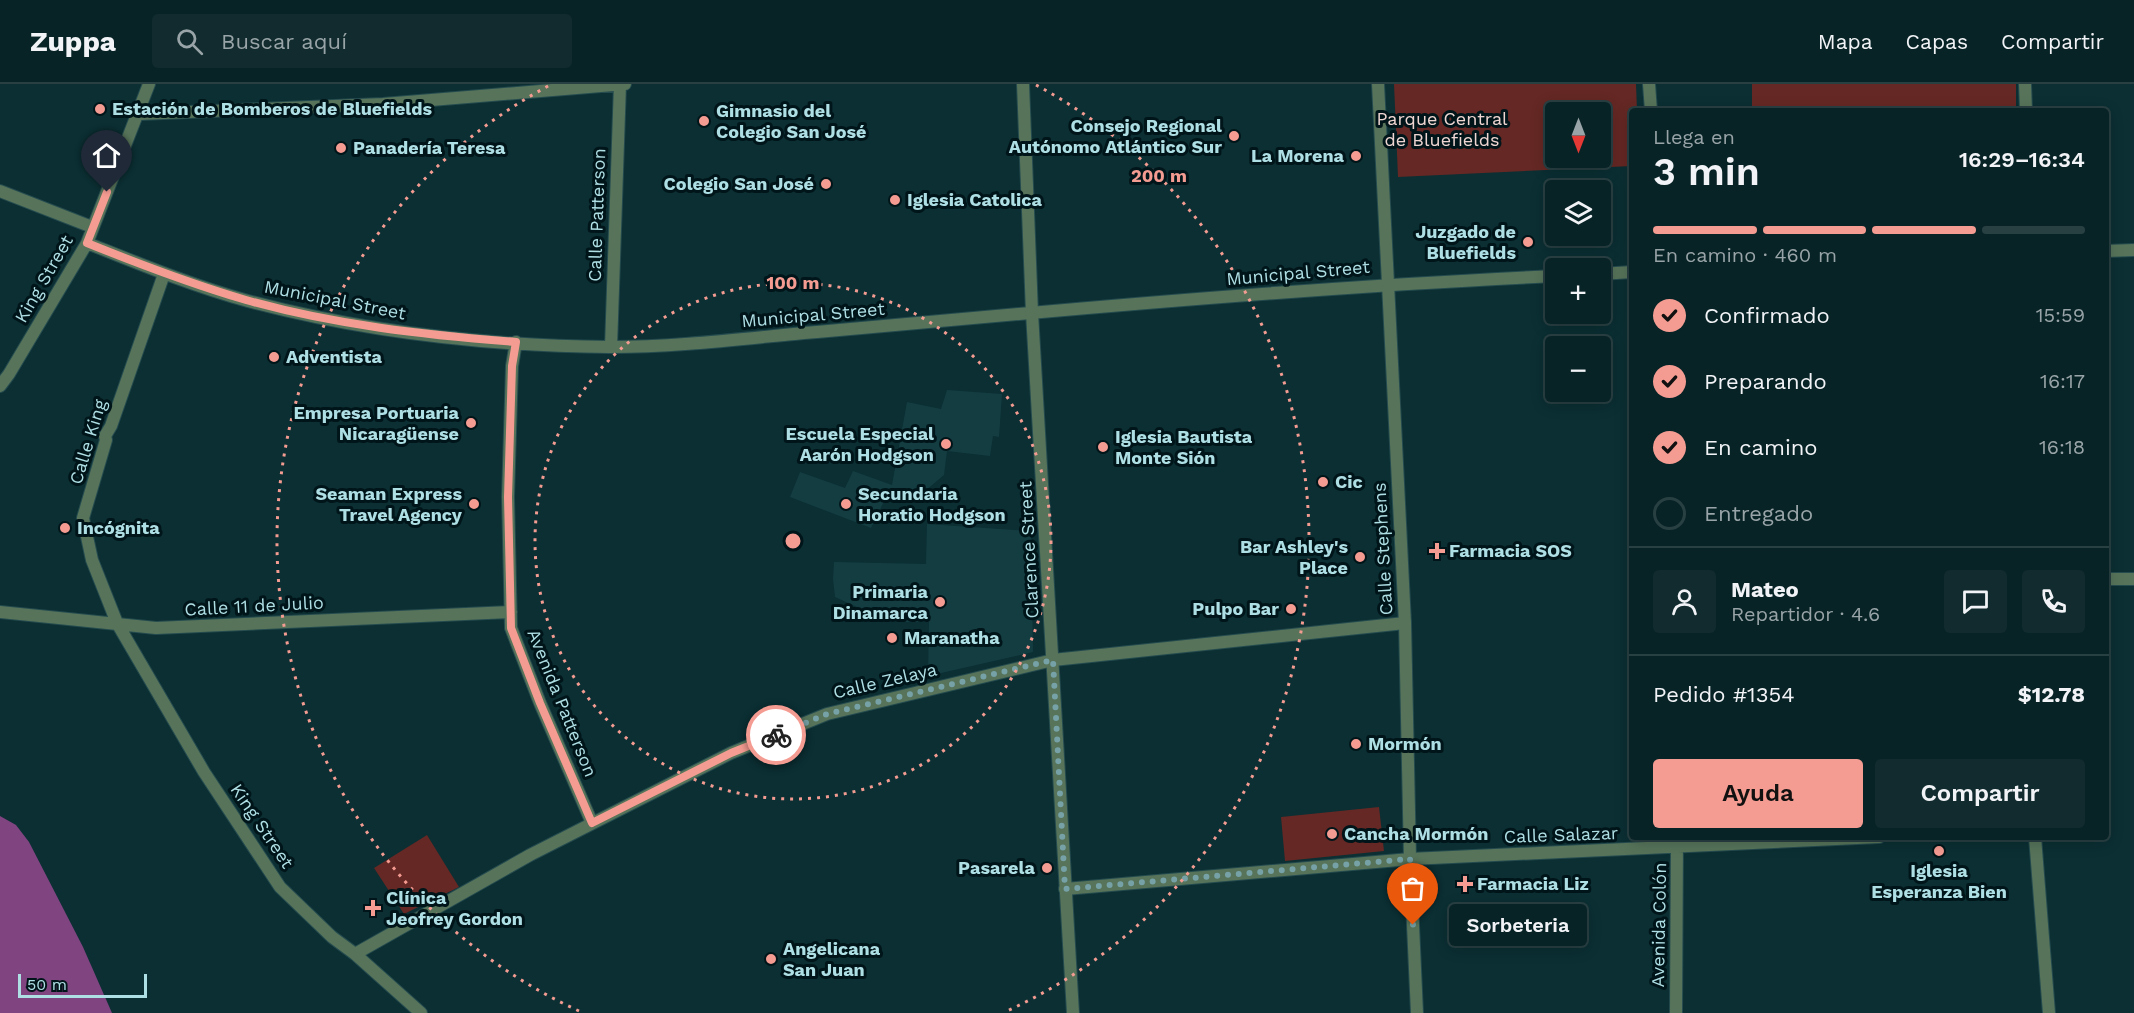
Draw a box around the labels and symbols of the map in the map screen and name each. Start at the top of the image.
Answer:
place label: Estación de Bomberos de Bluefields [112,98,432,119]
place label: Gimnasio del Colegio San José [716,100,866,142]
marker: Estación de Bomberos de Bluefields [93,102,107,116]
north arrow [1545,102,1611,168]
park label: Parque Central de Bluefields [1376,108,1508,150]
marker: Gimnasio del Colegio San José [697,114,711,128]
place label: Consejo Regional Autónomo Atlántico Sur [1009,115,1222,157]
marker: Consejo Regional Autónomo Atlántico Sur [1227,129,1241,143]
pin [81,130,132,192]
place label: Panadería Teresa [353,137,506,158]
marker: Panadería Teresa [334,141,348,155]
place label: La Morena [1251,145,1345,166]
street label: Calle Patterson [584,148,609,282]
marker: La Morena [1349,149,1363,163]
text: 200 m [1131,165,1187,186]
place label: Colegio San José [664,173,814,194]
marker: Colegio San José [819,177,833,191]
place label: Iglesia Catolica [907,189,1043,210]
marker: Iglesia Catolica [888,193,902,207]
place label: Juzgado de Bluefields [1415,221,1516,263]
street label: King Street [10,231,77,326]
marker: Juzgado de Bluefields [1521,235,1535,249]
street label: Municipal Street [1225,256,1371,289]
text: 100 m [766,272,820,293]
street label: Municipal Street [263,275,408,324]
street label: Municipal Street [740,298,886,331]
place label: Adventista [286,346,382,367]
marker: Adventista [267,350,281,364]
street label: Calle King [65,397,110,487]
place label: Empresa Portuaria Nicaragüense [293,402,460,444]
marker: Empresa Portuaria Nicaragüense [464,416,478,430]
place label: Escuela Especial Aarón Hodgson [785,423,934,465]
place label: Iglesia Bautista Monte Sión [1115,426,1253,468]
marker: Escuela Especial Aarón Hodgson [939,437,953,451]
marker: Iglesia Bautista Monte Sión [1096,440,1110,454]
place label: Cic [1335,471,1363,492]
marker: Cic [1316,475,1330,489]
street label: Clarence Street [1014,480,1043,619]
street label: Calle Stephens [1369,482,1396,616]
place label: Seaman Express Travel Agency [315,483,463,525]
place label: Secundaria Horatio Hodgson [858,483,1006,525]
marker: Seaman Express Travel Agency [467,497,481,511]
marker: Secundaria Horatio Hodgson [839,497,853,511]
place label: Incógnita [77,517,160,538]
marker: Incógnita [58,521,72,535]
centre of rings [783,531,803,551]
place label: Bar Ashley's Place [1240,536,1348,578]
place label: Farmacia SOS [1449,540,1572,561]
marker: Farmacia SOS [1430,544,1444,558]
marker: Bar Ashley's Place [1353,550,1367,564]
place label: Primaria Dinamarca [833,581,929,623]
street label: Calle 11 de Julio [184,591,324,620]
marker: Primaria Dinamarca [933,595,947,609]
place label: Pulpo Bar [1192,598,1279,619]
marker: Pulpo Bar [1284,602,1298,616]
street label: Avenida Patterson [523,626,602,780]
place label: Maranatha [904,627,1000,648]
marker: Maranatha [885,631,899,645]
street label: Calle Zelaya [831,658,939,703]
courier [746,705,806,765]
place label: Mormón [1368,733,1442,754]
marker: Mormón [1349,737,1363,751]
street label: King Street [226,779,299,872]
street label: Calle Salazar [1503,822,1619,847]
place label: Cancha Mormón [1344,823,1488,844]
marker: Cancha Mormón [1325,827,1339,841]
marker: Iglesia Esperanza Bien [1932,844,1946,858]
place label: Pasarela [958,857,1036,878]
place label: Iglesia Esperanza Bien [1871,860,2007,902]
marker: Pasarela [1040,861,1054,875]
street label: Avenida Colón [1647,862,1670,988]
pin [1387,863,1438,925]
place label: Farmacia Liz [1477,873,1589,894]
marker: Farmacia Liz [1458,877,1472,891]
place label: Clínica Jeofrey Gordon [386,887,523,929]
marker: Clínica Jeofrey Gordon [364,899,382,917]
callout: Sorbeteria [1449,904,1587,946]
place label: Angelicana San Juan [783,938,881,980]
marker: Angelicana San Juan [764,952,778,966]
scale bar [18,971,147,998]

